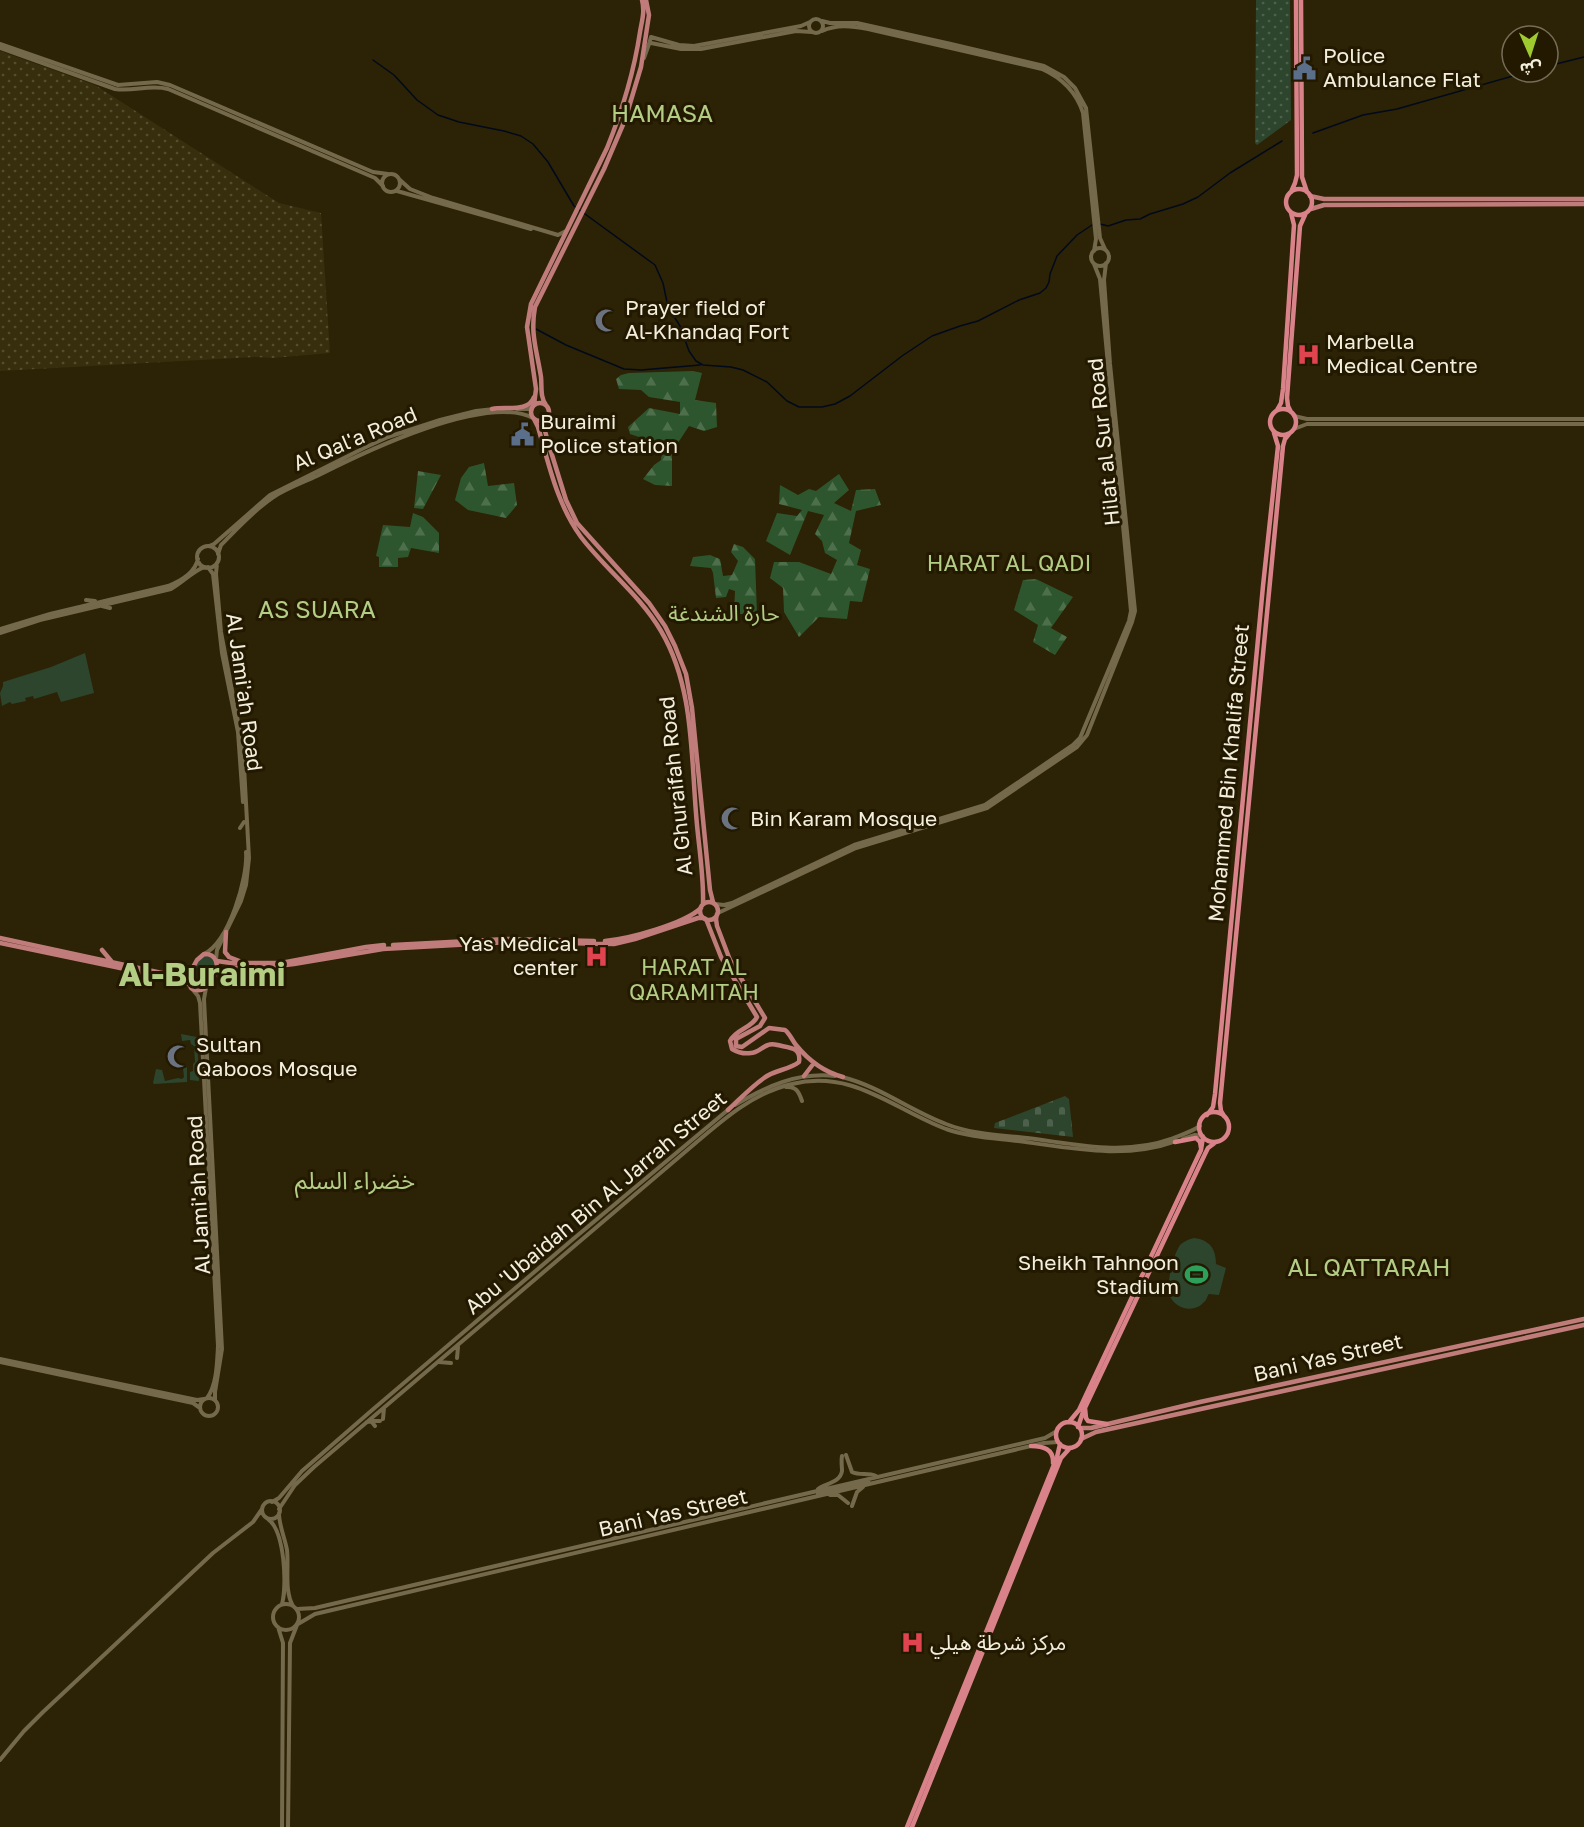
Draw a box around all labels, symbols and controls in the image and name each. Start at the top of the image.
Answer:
north arrow [1500,24,1560,84]
place label: Police Ambulance Flat [1323,42,1481,92]
public building icon: Police Ambulance Flat [1292,55,1318,81]
text: ش [1519,58,1542,80]
district label: HAMASA [611,98,713,127]
place label: Prayer field of Al-Khandaq Fort [625,294,790,344]
mosque icon: Prayer field of Al-Khandaq Fort [594,307,620,333]
place label: Marbella Medical Centre [1326,328,1478,378]
hospital icon: Marbella Medical Centre [1295,341,1321,367]
street label: Hilat al Sur Road [1081,357,1125,527]
street label: Al Qal'a Road [289,400,420,476]
place label: Buraimi Police station [540,408,678,458]
public building icon: Buraimi Police station [509,421,535,447]
district label: HARAT AL QADI [927,549,1091,576]
district label: AS SUARA [258,594,376,623]
district label: حارة الشندغة [668,599,780,627]
street label: Al Jami'ah Road [221,611,269,773]
street label: Mohammed Bin Khalifa Street [1202,623,1254,923]
street label: Al Ghuraifah Road [653,695,697,877]
place label: Bin Karam Mosque [750,805,937,831]
mosque icon: Bin Karam Mosque [719,806,745,832]
place label: Yas Medical center [459,930,578,980]
hospital icon: Yas Medical center [583,943,609,969]
district label: HARAT AL QARAMITAH [629,953,759,1005]
district label: Al-Buraimi [119,954,285,993]
place label: Sultan Qaboos Mosque [196,1031,358,1081]
mosque icon: Sultan Qaboos Mosque [165,1044,191,1070]
street label: Abu 'Ubaidah Bin Al Jarrah Street [459,1085,731,1319]
street label: Al Jami'ah Road [181,1115,215,1275]
district label: خضراء السلم [295,1165,415,1198]
place label: Sheikh Tahnoon Stadium [1018,1249,1179,1299]
district label: AL QATTARAH [1287,1252,1451,1281]
sports icon: Sheikh Tahnoon Stadium [1184,1262,1210,1288]
street label: Bani Yas Street [1251,1327,1405,1387]
street label: Bani Yas Street [596,1482,750,1542]
place label: مركز شرطة هيلي [930,1629,1066,1659]
hospital icon: مركز شرطة هيلي [899,1630,925,1656]

